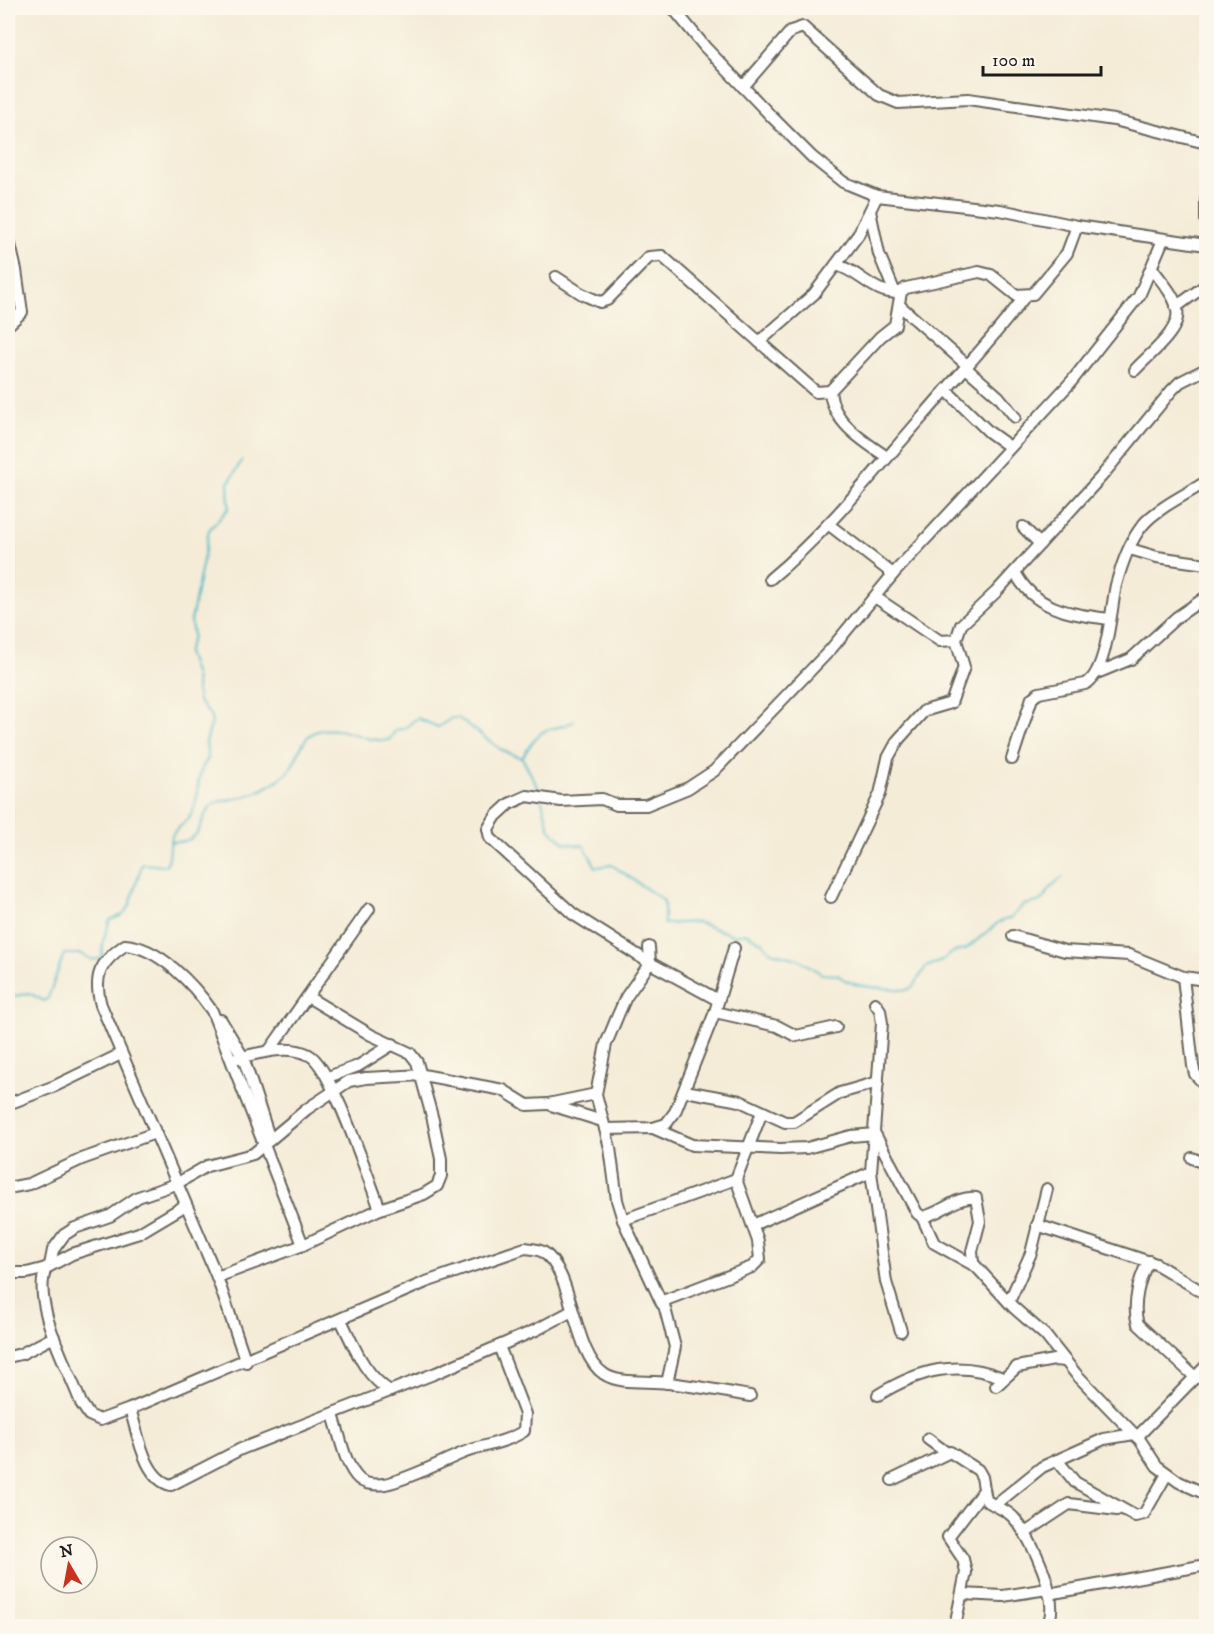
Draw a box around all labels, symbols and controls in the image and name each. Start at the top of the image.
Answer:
scale bar [983,39,1102,77]
text: 100 m [992,50,1035,72]
north arrow [39,1535,99,1595]
text: N [58,1540,75,1562]

